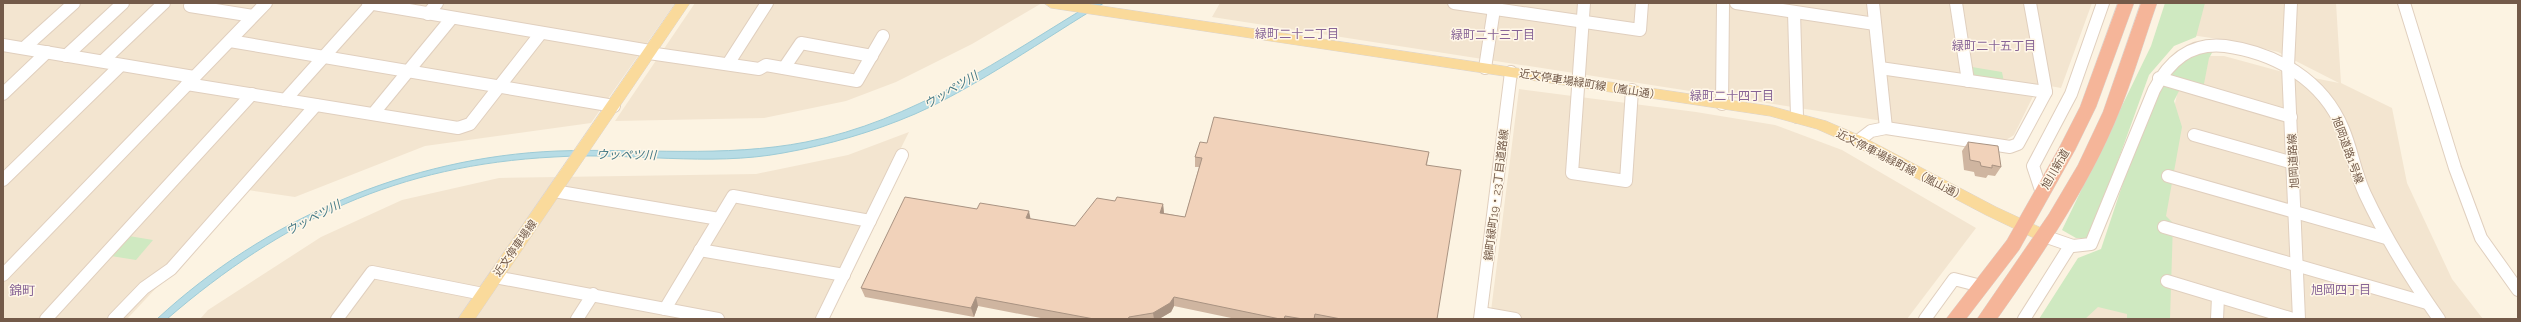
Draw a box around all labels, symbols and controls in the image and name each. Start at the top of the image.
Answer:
district label: 緑町二十二丁目 [1255,27,1339,41]
district label: 緑町二十三丁目 [1451,28,1535,42]
district label: 緑町二十五丁目 [1952,39,2036,53]
street label: 近文停車場緑町線（嵐山通） [1518,67,1662,102]
water label: ウッペツ川 [922,68,982,111]
district label: 緑町二十四丁目 [1690,89,1774,103]
street label: 旭岡道路1号線 [2329,115,2366,186]
street label: 近文停車場緑町線（嵐山通） [1834,127,1967,204]
street label: 錦町緑町19・23丁目道路線 [1482,128,1511,262]
street label: 旭岡道路線 [2286,133,2301,189]
water label: ウッペツ川 [596,147,658,163]
street label: 旭川新道 [2039,147,2072,192]
water label: ウッペツ川 [283,197,345,238]
street label: 近文停車場線 [491,218,540,279]
district label: 錦町 [9,283,35,298]
district label: 旭岡四丁目 [2311,283,2371,297]

